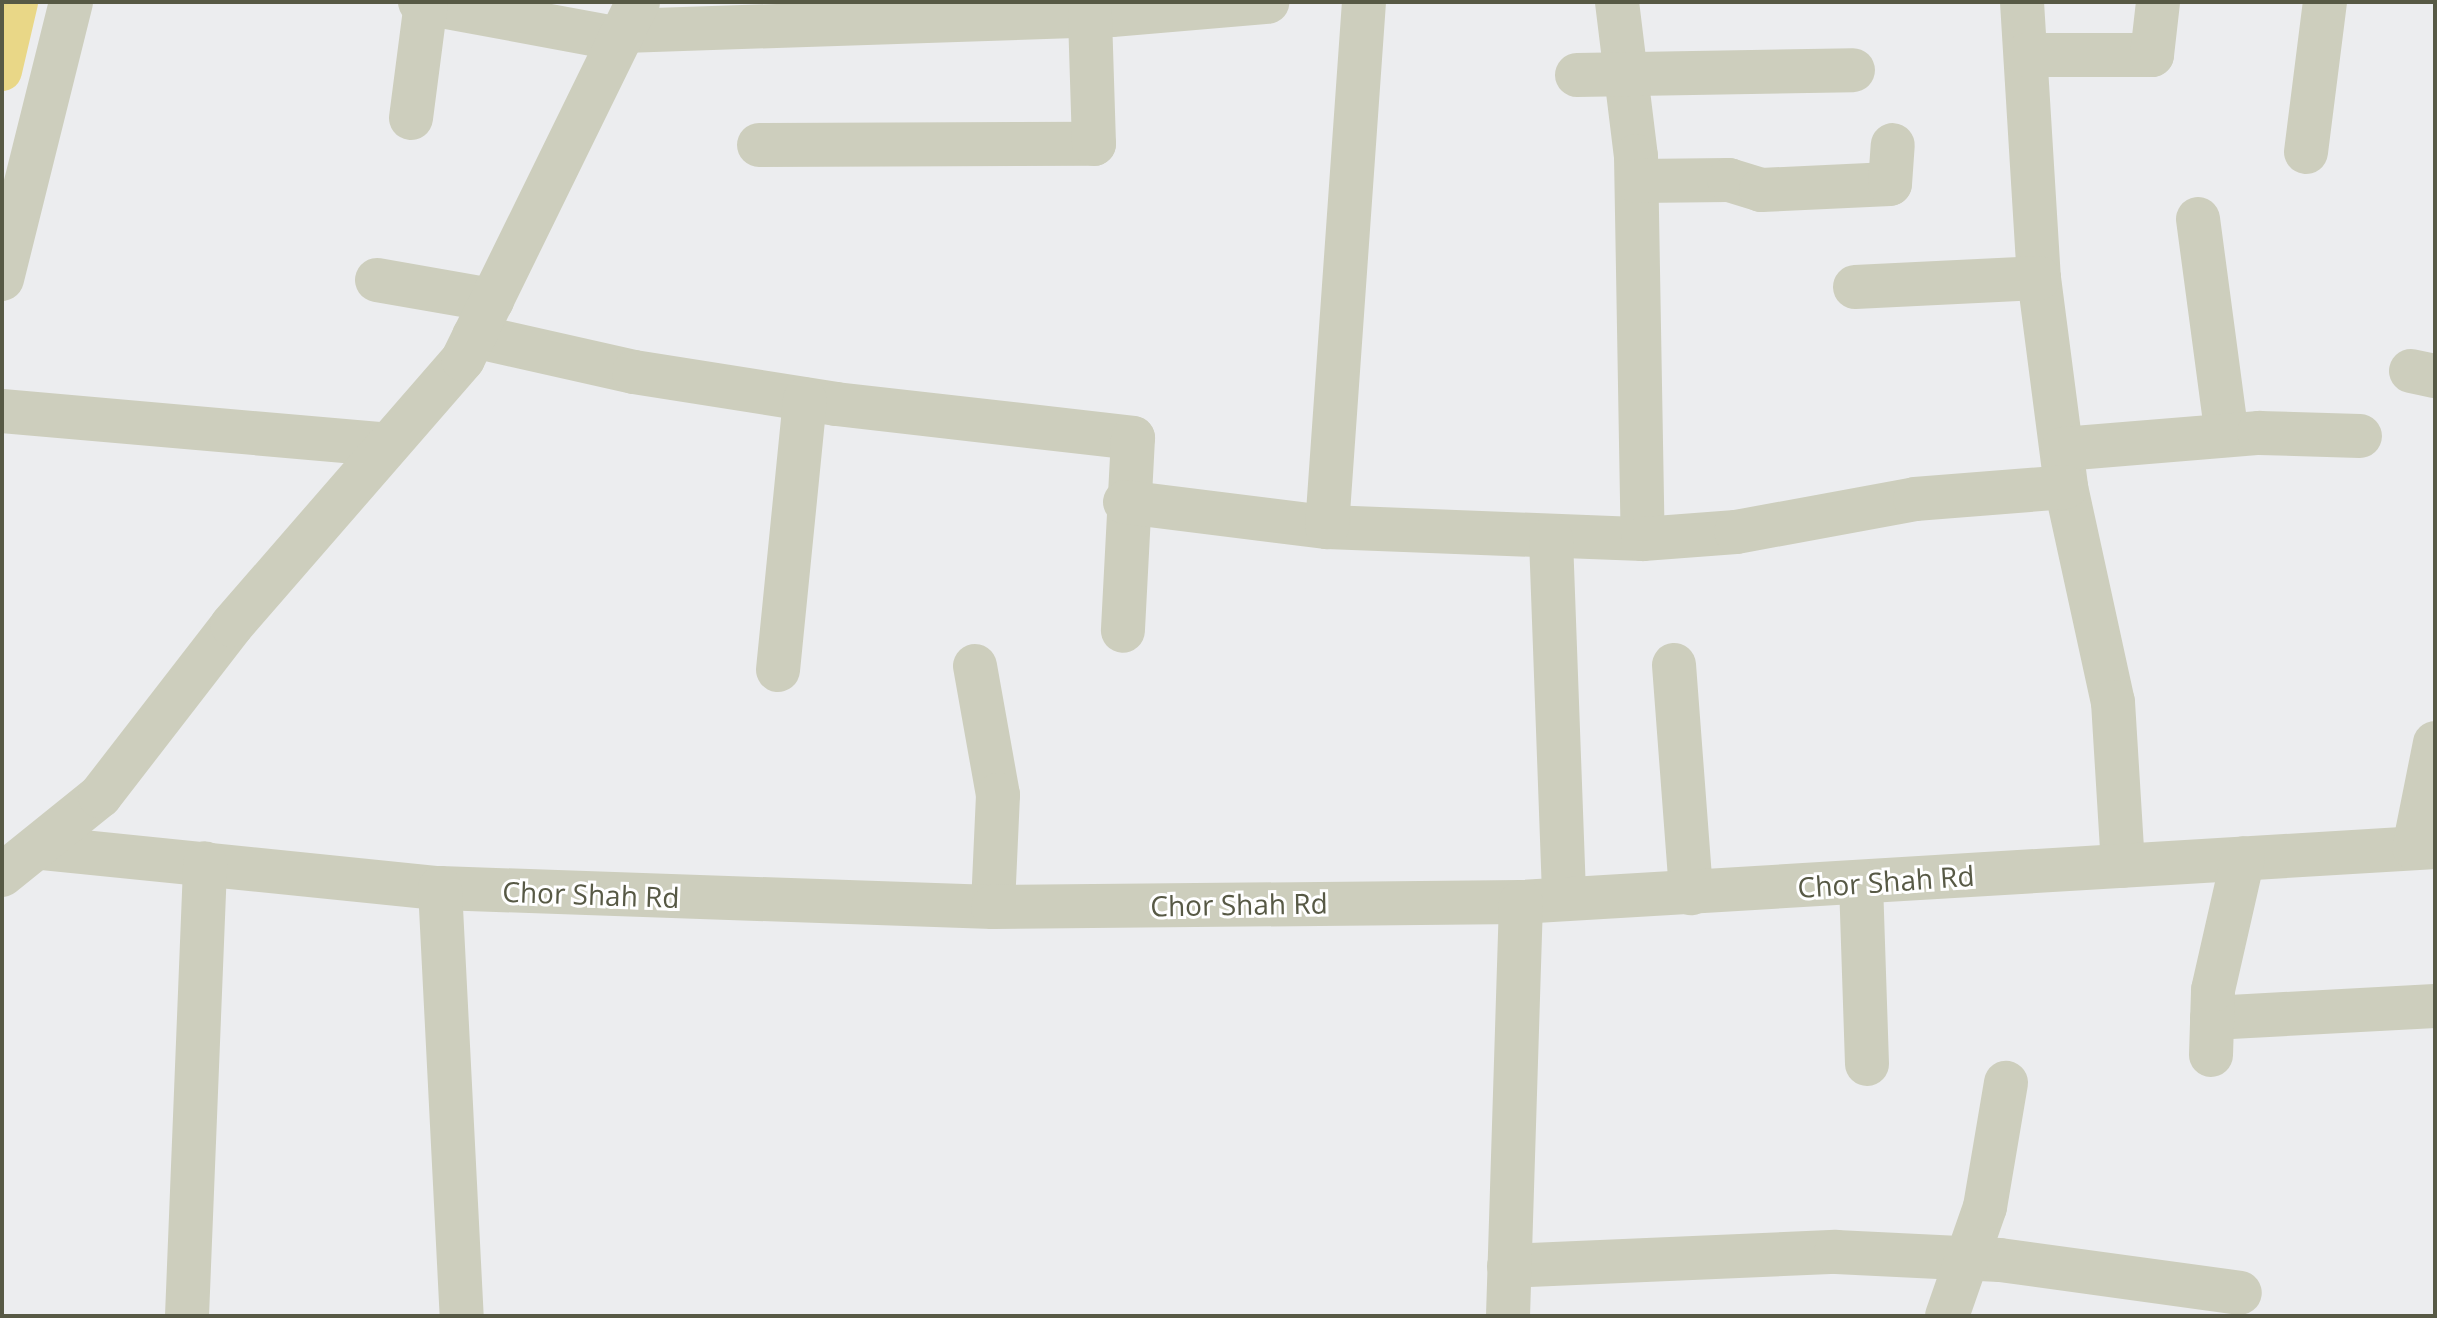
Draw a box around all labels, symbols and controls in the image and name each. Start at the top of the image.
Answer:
street label: Chor Shah Rd [1796,858,1976,904]
street label: Chor Shah Rd [502,874,680,914]
street label: Chor Shah Rd [1150,886,1328,922]

